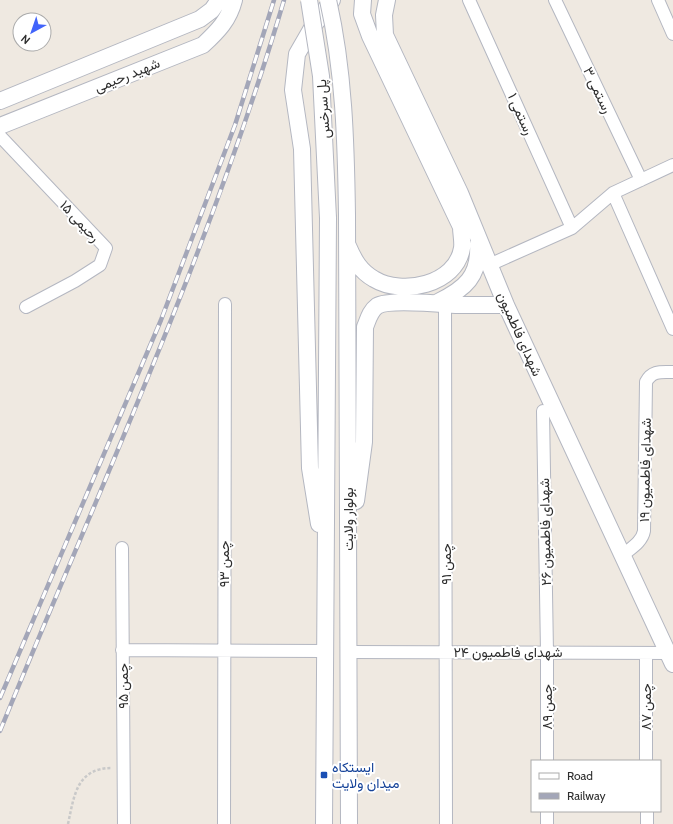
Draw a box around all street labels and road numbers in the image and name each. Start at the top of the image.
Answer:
street label: شهید رحیمی [92,54,162,96]
street label: رستمی ۳ [579,64,617,116]
street label: پل سرخس [312,79,335,139]
street label: رستمی ۱ [504,90,538,138]
street label: رحیمی ۱۵ [56,196,104,246]
street label: شهدای فاطمیون [493,289,547,379]
street label: شهدای فاطمیون ۱۹ [635,418,655,522]
street label: شهدای فاطمیون ۲۶ [535,478,555,586]
street label: بولوار ولایت [339,487,357,551]
street label: چمن ۹۳ [215,541,234,587]
street label: چمن ۹۱ [437,543,456,585]
street label: شهدای فاطمیون ۲۴ [454,643,562,661]
street label: چمن ۹۵ [114,663,133,709]
street label: چمن ۸۷ [637,683,656,731]
street label: چمن ۸۹ [538,684,557,730]

